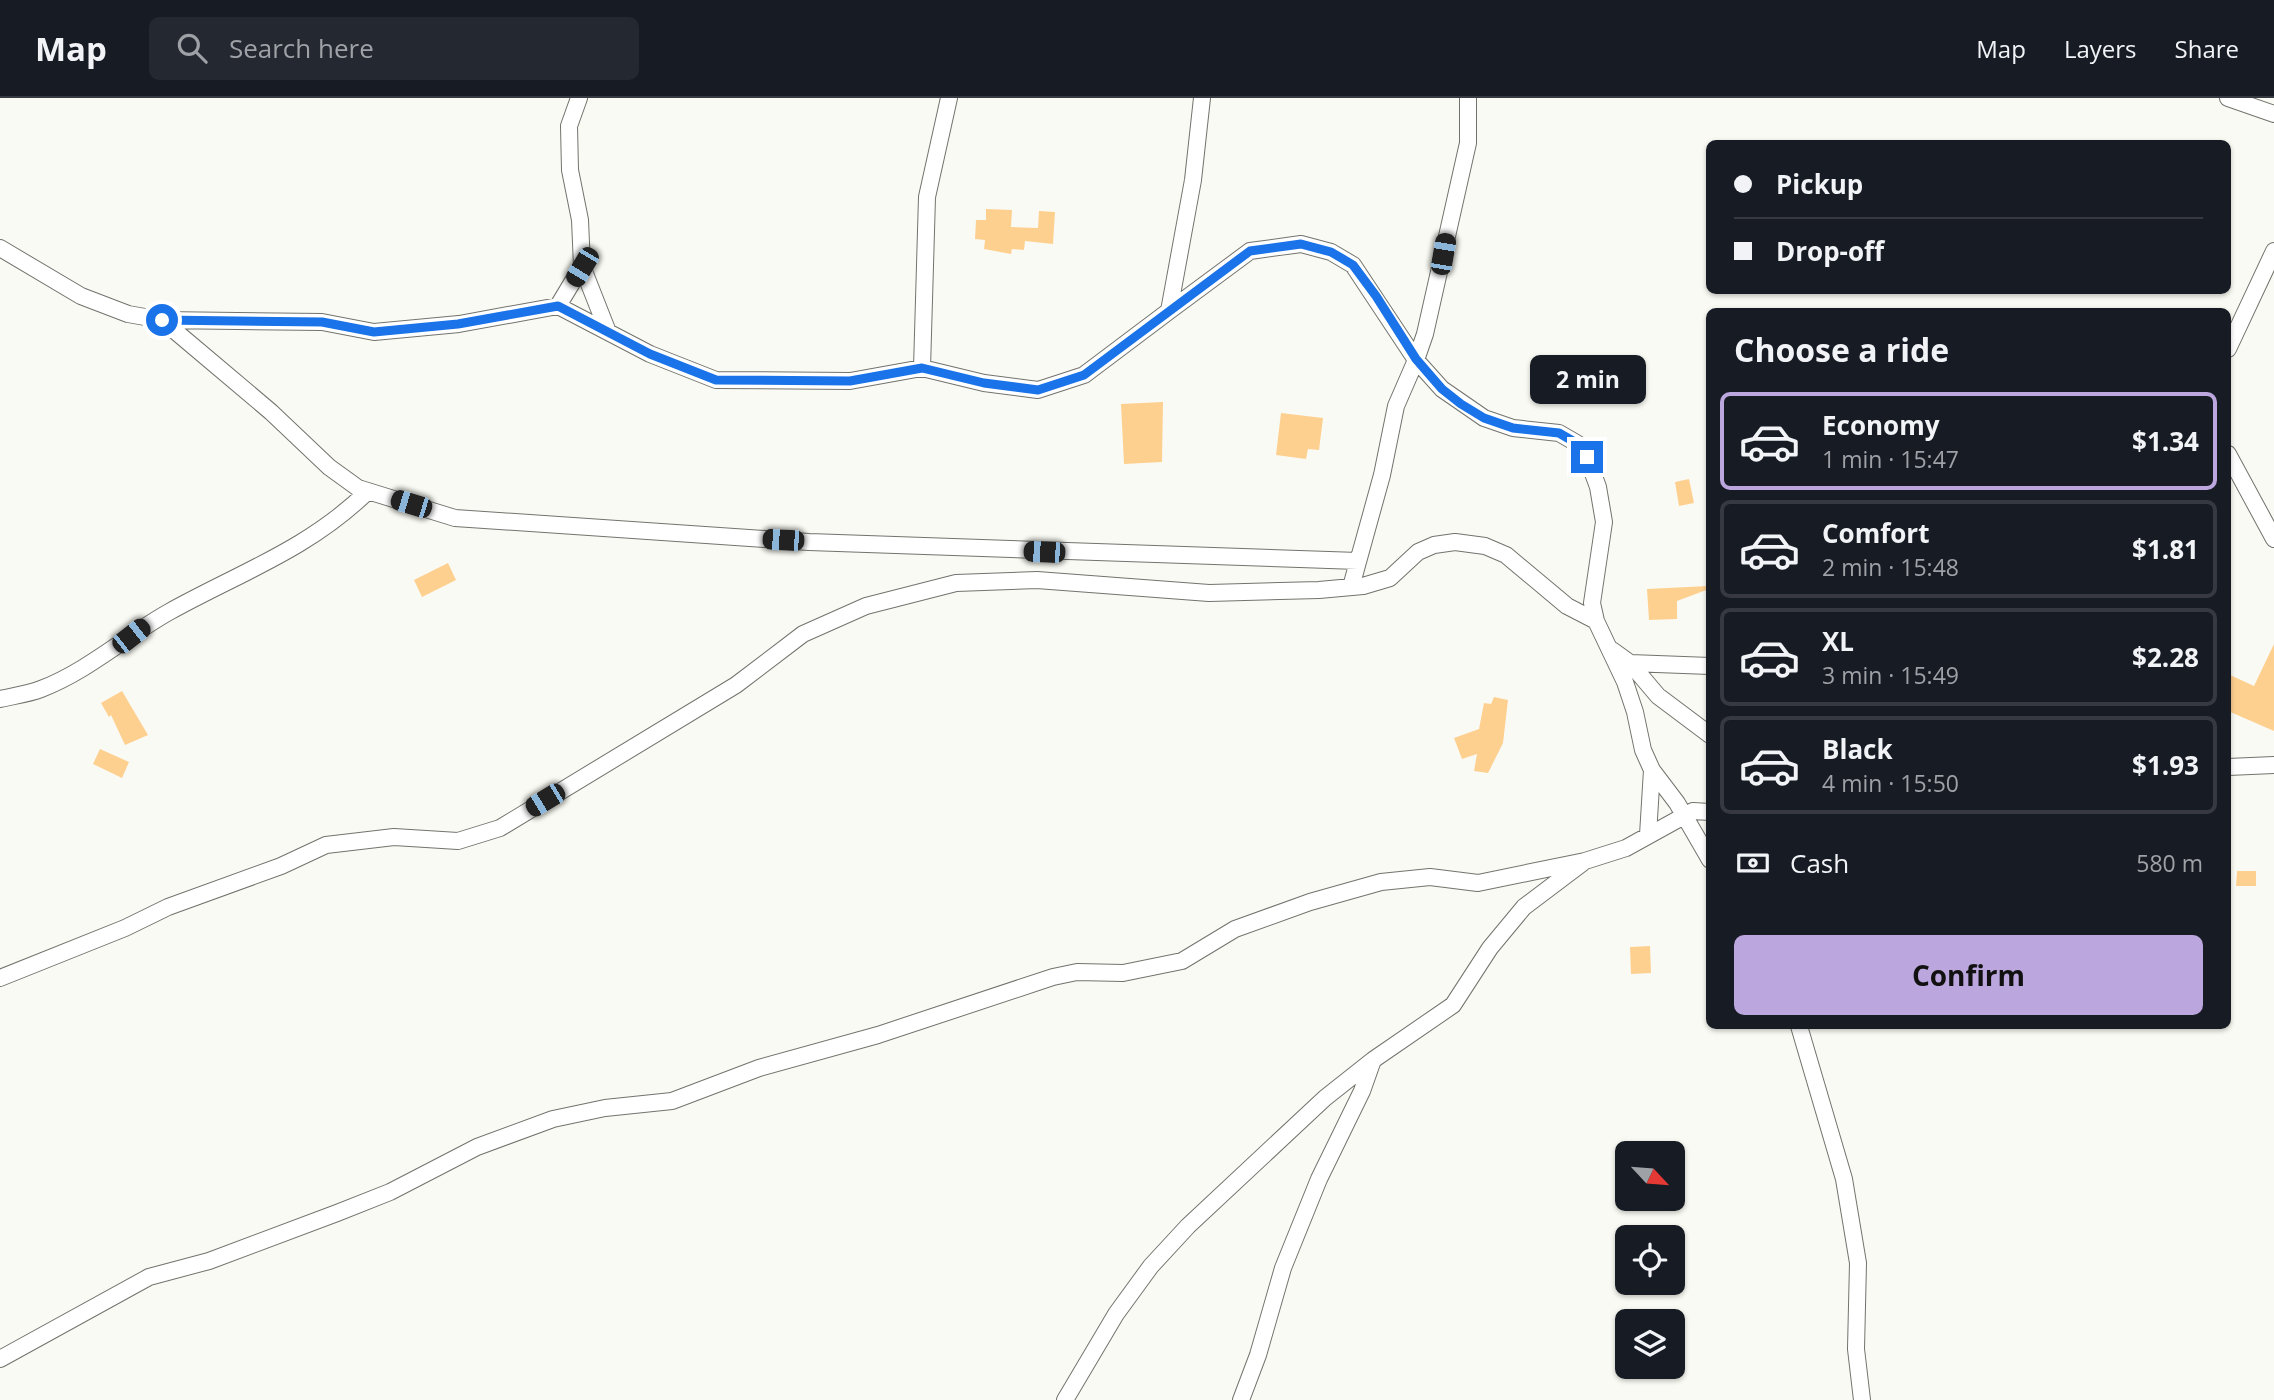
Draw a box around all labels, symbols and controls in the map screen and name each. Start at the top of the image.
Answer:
search box [149,17,639,80]
text: Map [35,26,107,71]
icon: search [173,29,211,67]
text: Search here [229,30,374,66]
text: Map [1976,32,2026,65]
text: Layers [2064,32,2137,65]
text: Share [2175,32,2239,65]
text: Pickup [1776,166,1863,202]
car [1430,231,1457,277]
text: Drop-off [1776,233,1884,269]
car [563,244,602,290]
route start [146,304,178,336]
text: Choose a ride [1734,328,1949,371]
callout: 2 min [1529,356,1645,404]
text: 2 min [1556,363,1620,395]
text: Economy [1822,407,1940,443]
icon: car [1738,410,1801,473]
text: $1.34 [2132,423,2199,459]
route end [1571,441,1603,473]
text: 1 min · 15:47 [1822,443,1959,475]
car [388,488,435,520]
text: Comfort [1822,515,1929,551]
icon: car [1738,518,1801,581]
car [762,528,805,552]
text: $1.81 [2132,531,2199,567]
car [1023,541,1066,563]
text: 2 min · 15:48 [1822,551,1959,583]
car [108,615,155,657]
text: XL [1822,623,1854,659]
icon: car [1738,626,1801,689]
text: $2.28 [2132,639,2199,675]
text: 3 min · 15:49 [1822,659,1959,691]
text: Black [1822,731,1893,767]
icon: car [1738,734,1801,797]
text: $1.93 [2132,747,2199,783]
text: 4 min · 15:50 [1822,767,1959,799]
car [522,780,569,820]
icon: cash [1734,844,1772,882]
text: Cash [1790,845,1849,881]
text: 580 m [2136,847,2203,879]
button: Confirm [1734,935,2203,1015]
north arrow [1615,1141,1685,1211]
map controls [1615,1141,1685,1379]
button: locate [1615,1225,1685,1295]
button: layers [1615,1309,1685,1379]

